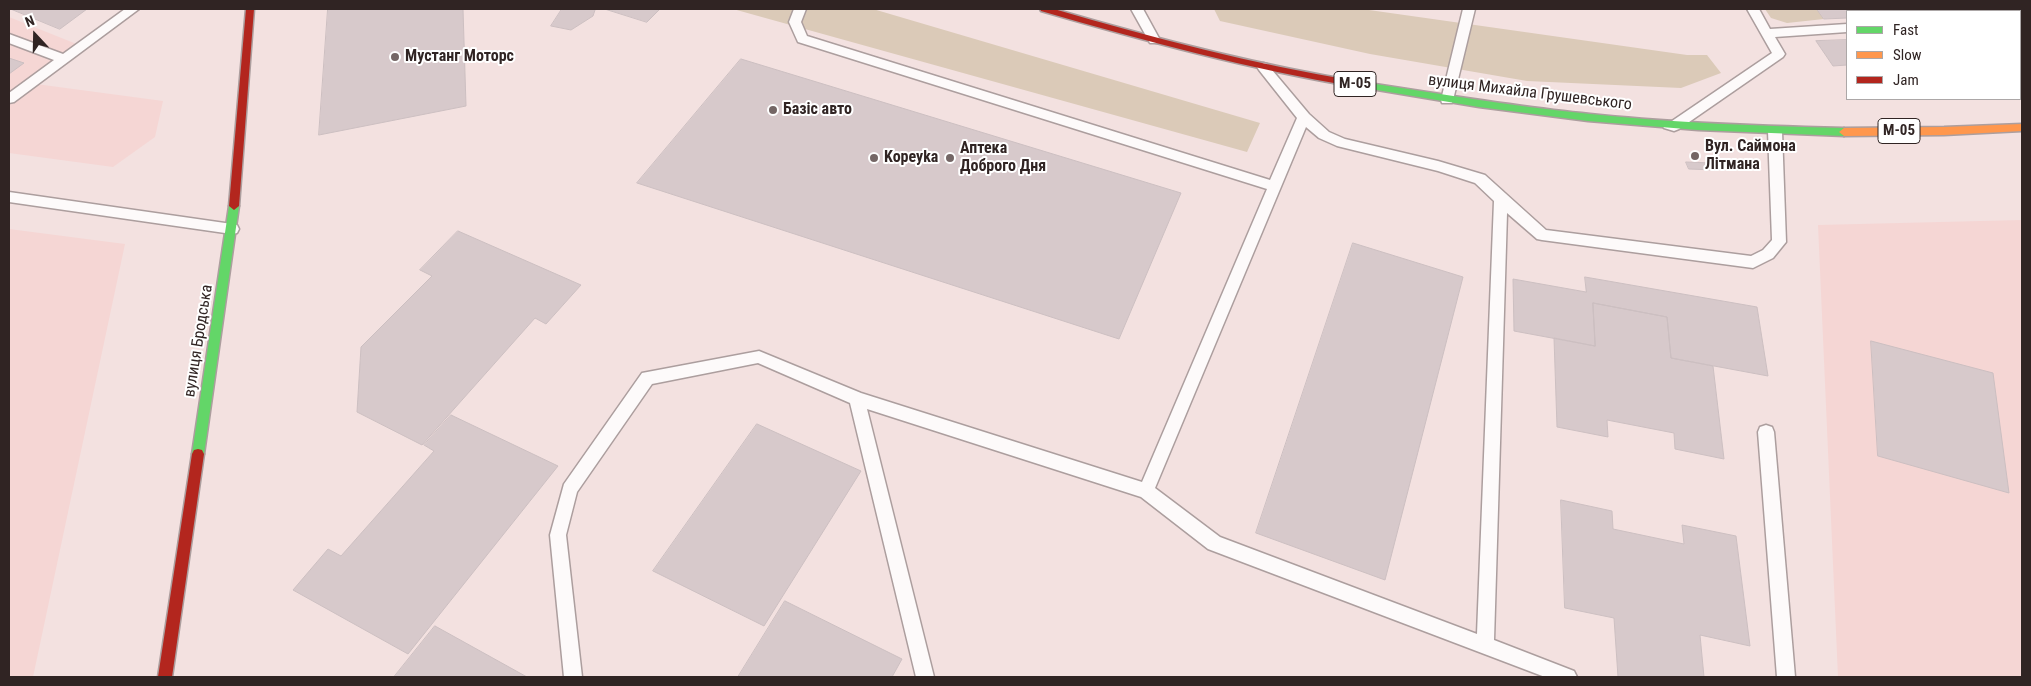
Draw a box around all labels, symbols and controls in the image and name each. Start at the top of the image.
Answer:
north arrow [10,10,60,60]
legend [1846,10,2021,100]
text: N [23,12,36,30]
text: Fast [1893,21,1918,39]
text: Slow [1893,46,1922,64]
place label: Мустанг Моторс [405,47,514,67]
marker: Мустанг Моторс [389,51,401,63]
street label: вулиця Михайла Грушевського [1427,71,1633,115]
text: Jam [1893,71,1919,89]
road number: М-05 [1334,72,1376,96]
place label: Базіс авто [783,100,852,120]
marker: Базіс авто [767,104,779,116]
road number: М-05 [1878,118,1920,144]
place label: Вул. Саймона Літмана [1705,137,1796,175]
place label: Аптека Доброго Дня [960,139,1046,177]
place label: Kopeyka [884,148,938,168]
marker: Вул. Саймона Літмана [1689,150,1701,162]
marker: Kopeyka [868,152,880,164]
marker: Аптека Доброго Дня [944,152,956,164]
street label: вулиця Бродська [181,283,217,399]

